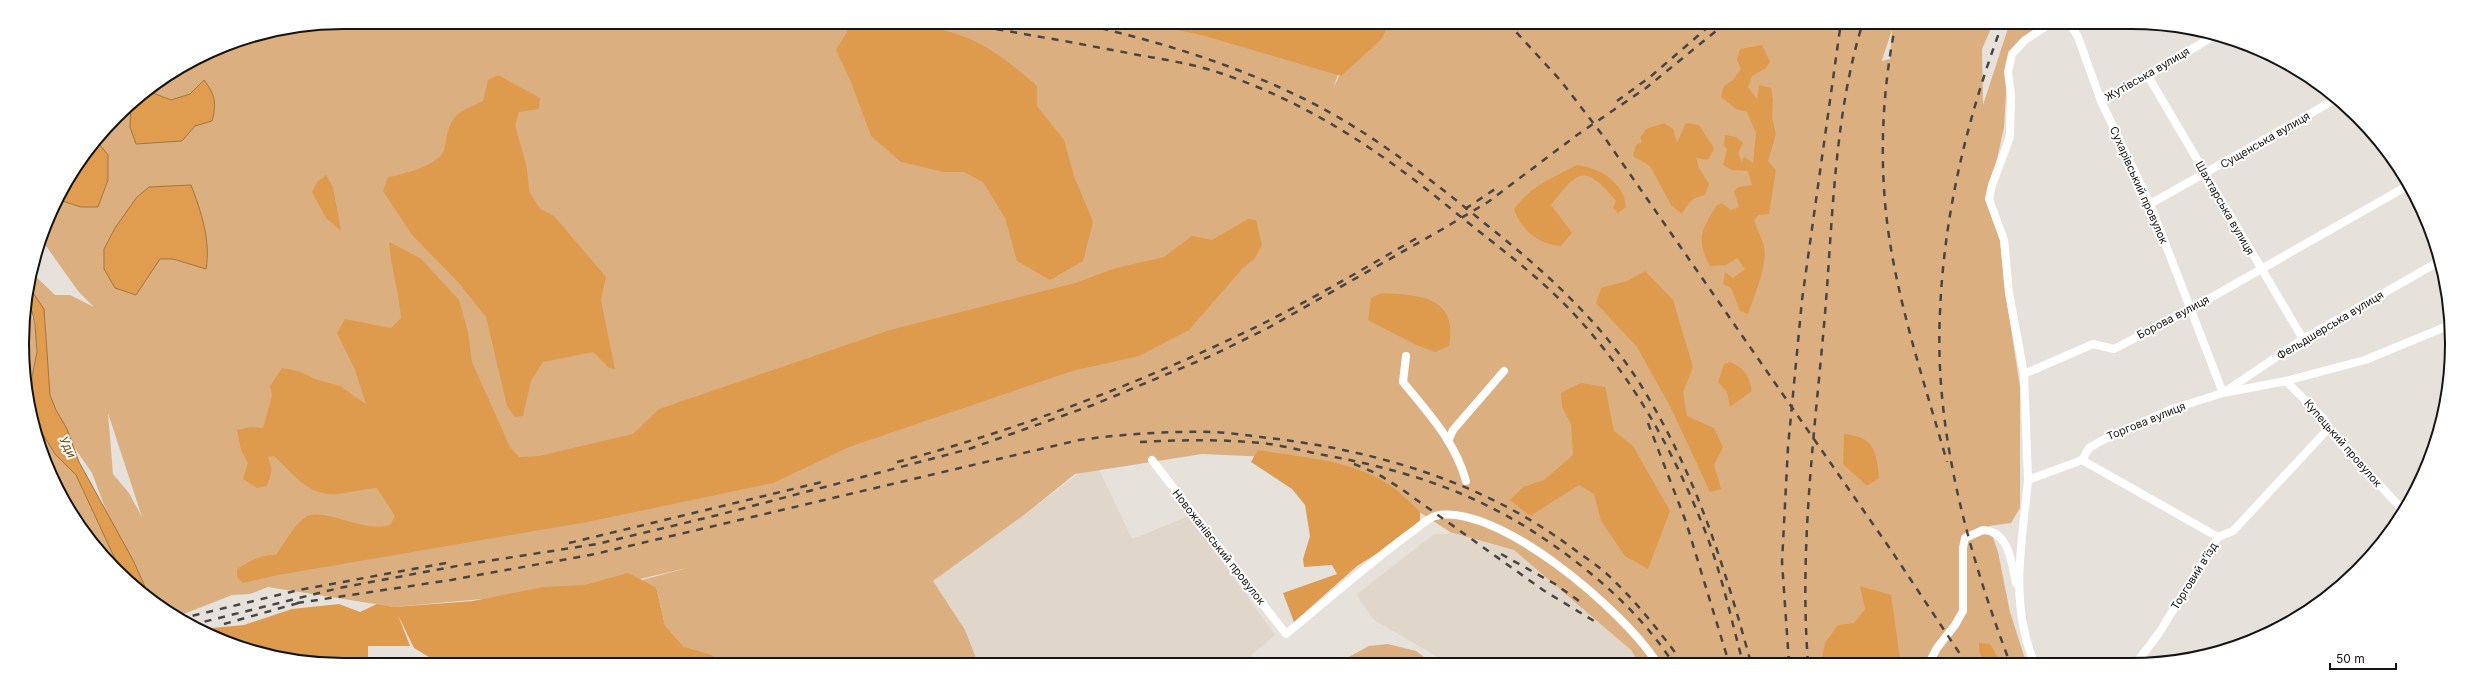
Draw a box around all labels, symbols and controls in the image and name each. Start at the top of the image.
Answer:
street label: Жутівська вулиця [2102,44,2192,104]
street label: Сущенська вулиця [2218,109,2312,171]
street label: Сухарівський провулок [2107,124,2171,246]
street label: Шахтарська вулиця [2192,159,2258,257]
street label: Фельдшерська вулиця [2274,288,2386,362]
street label: Борова вулиця [2134,292,2212,342]
street label: Купецький провулок [2301,396,2385,490]
street label: Торгова вулиця [2105,399,2187,443]
water label: Уди [56,434,80,460]
street label: Новожанівський провулок [1169,486,1269,608]
street label: Торговий в’їзд [2168,539,2220,612]
scale bar [2330,645,2396,671]
text: 50 m [2336,651,2365,666]

